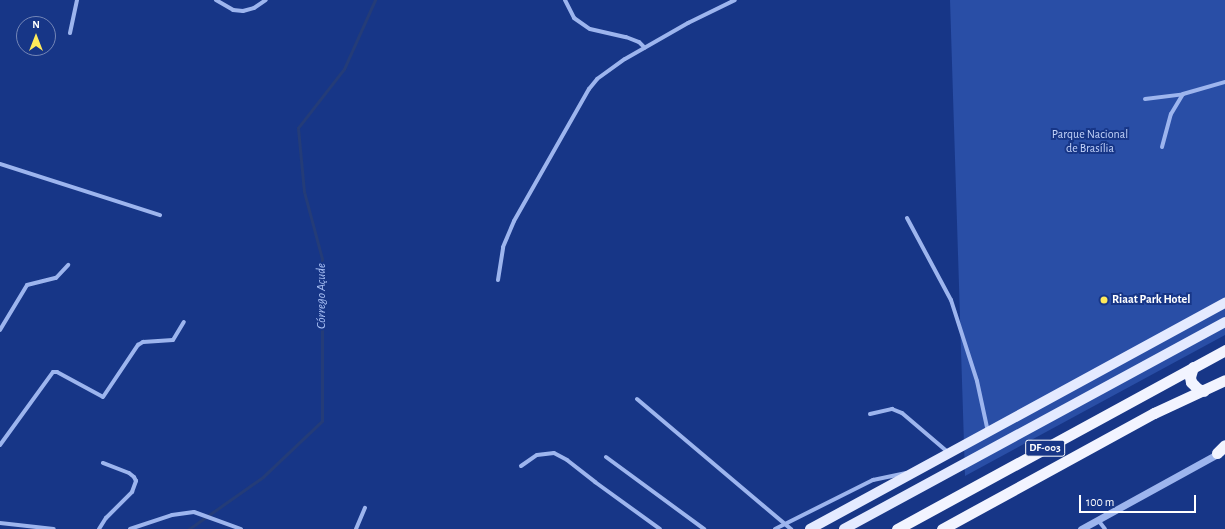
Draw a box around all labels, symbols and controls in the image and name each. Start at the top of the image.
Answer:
north arrow [16,16,56,56]
text: N [32,19,40,30]
park label: Parque Nacional de Brasília [1052,128,1128,156]
water label: Córrego Açude [314,263,330,329]
place label: Riaat Park Hotel [1112,293,1190,307]
marker: Riaat Park Hotel [1099,295,1109,305]
road number: DF-003 [1025,439,1065,457]
scale bar [1081,487,1198,513]
text: 100 m [1086,496,1114,508]

